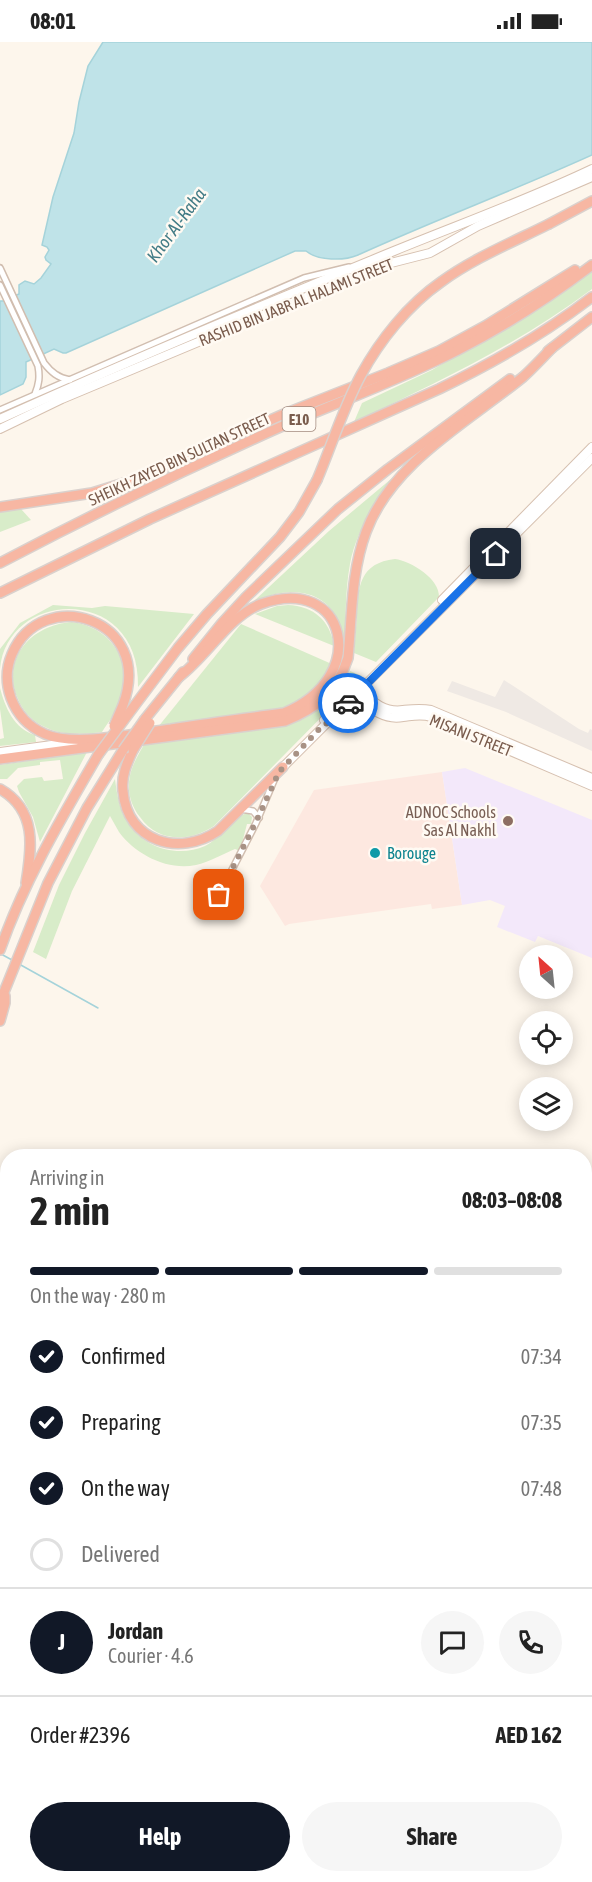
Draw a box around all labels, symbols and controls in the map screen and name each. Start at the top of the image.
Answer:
text: 08:01 [30,8,76,34]
water label: Khor Al-Raha [142,183,210,266]
street label: RASHID BIN JABR AL HALAMI STREET [196,255,396,349]
road number: E10 [282,407,316,431]
street label: SHEIKH ZAYED BIN SULTAN STREET [85,409,273,509]
pin [470,528,521,579]
icon: home [479,537,512,570]
courier [318,673,378,733]
icon: car [332,687,365,720]
street label: MISANI STREET [427,710,515,760]
place label: ADNOC Schools Sas Al Nakhl [406,803,497,839]
marker: ADNOC Schools Sas Al Nakhl [501,814,515,828]
place label: Borouge [387,844,436,863]
marker: Borouge [368,846,382,860]
pin [193,869,244,920]
icon: bag [202,878,235,911]
north arrow [519,945,573,999]
map controls [519,945,573,1131]
button: locate [519,1011,573,1065]
button: layers [519,1077,573,1131]
text: Arriving in [30,1166,104,1189]
text: 08:03–08:08 [462,1187,562,1213]
text: 2 min [30,1189,110,1233]
text: On the way · 280 m [30,1284,166,1307]
icon: check [30,1340,63,1373]
text: Confirmed [81,1343,166,1369]
text: 07:34 [521,1345,562,1368]
icon: check [30,1406,63,1439]
text: Preparing [81,1409,161,1435]
text: 07:35 [521,1411,562,1434]
icon: check [30,1472,63,1505]
text: On the way [81,1475,170,1501]
text: 07:48 [521,1477,562,1500]
text: Delivered [81,1541,160,1567]
button: chat [421,1611,484,1674]
button: phone [499,1611,562,1674]
text: Jordan [108,1618,163,1644]
text: J [58,1629,65,1655]
text: Courier · 4.6 [108,1644,194,1667]
text: Order #2396 [30,1722,130,1748]
text: AED 162 [495,1722,562,1748]
button: Help [30,1802,290,1871]
button: Share [302,1802,562,1871]

